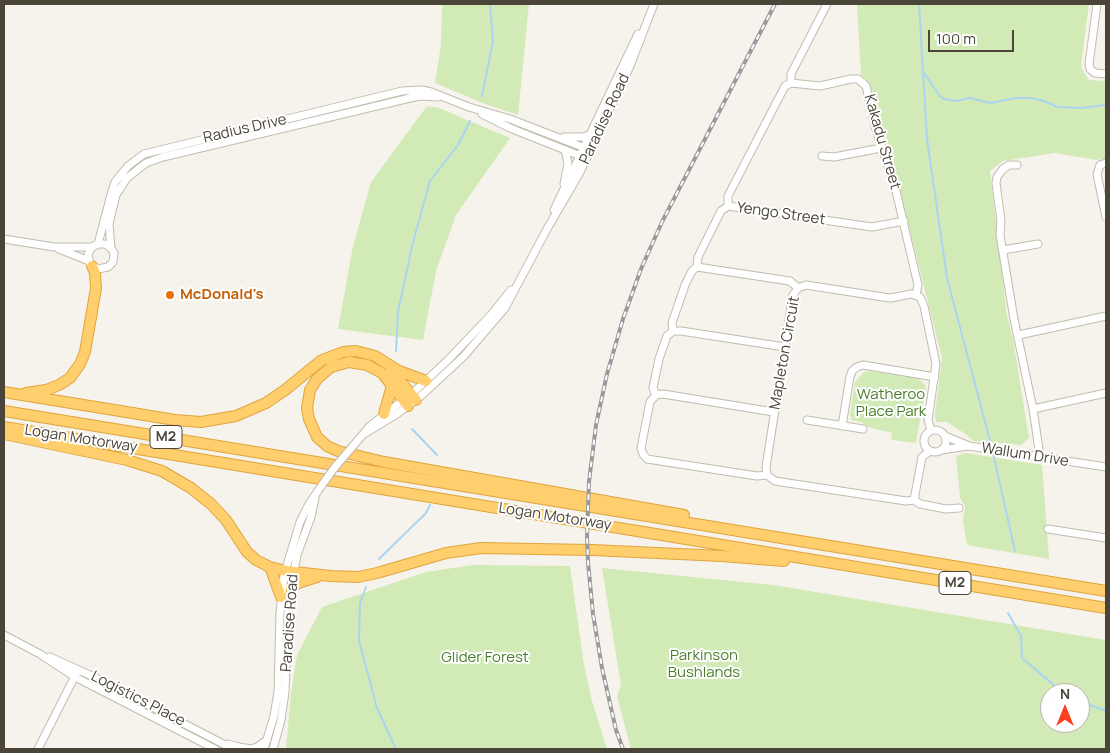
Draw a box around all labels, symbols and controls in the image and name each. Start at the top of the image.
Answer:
scale bar [930,20,1016,52]
text: 100 m [936,28,976,49]
street label: Paradise Road [576,71,634,167]
street label: Kakadu Street [860,92,904,192]
street label: Radius Drive [202,111,288,147]
street label: Yengo Street [735,199,827,229]
place label: McDonald's [180,286,264,304]
marker: McDonald's [164,289,176,301]
street label: Mapleton Circuit [766,295,804,411]
park label: Watheroo Place Park [856,386,926,421]
street label: Logan Motorway [23,421,139,457]
road number: M2 [150,426,182,448]
street label: Wallum Drive [980,439,1070,471]
street label: Logan Motorway [497,499,613,535]
road number: M2 [939,572,971,594]
street label: Paradise Road [278,573,302,673]
park label: Parkinson Bushlands [668,647,740,682]
park label: Glider Forest [441,649,529,667]
street label: Logistics Place [88,668,188,730]
north arrow [1040,683,1090,733]
text: N [1060,684,1070,703]

